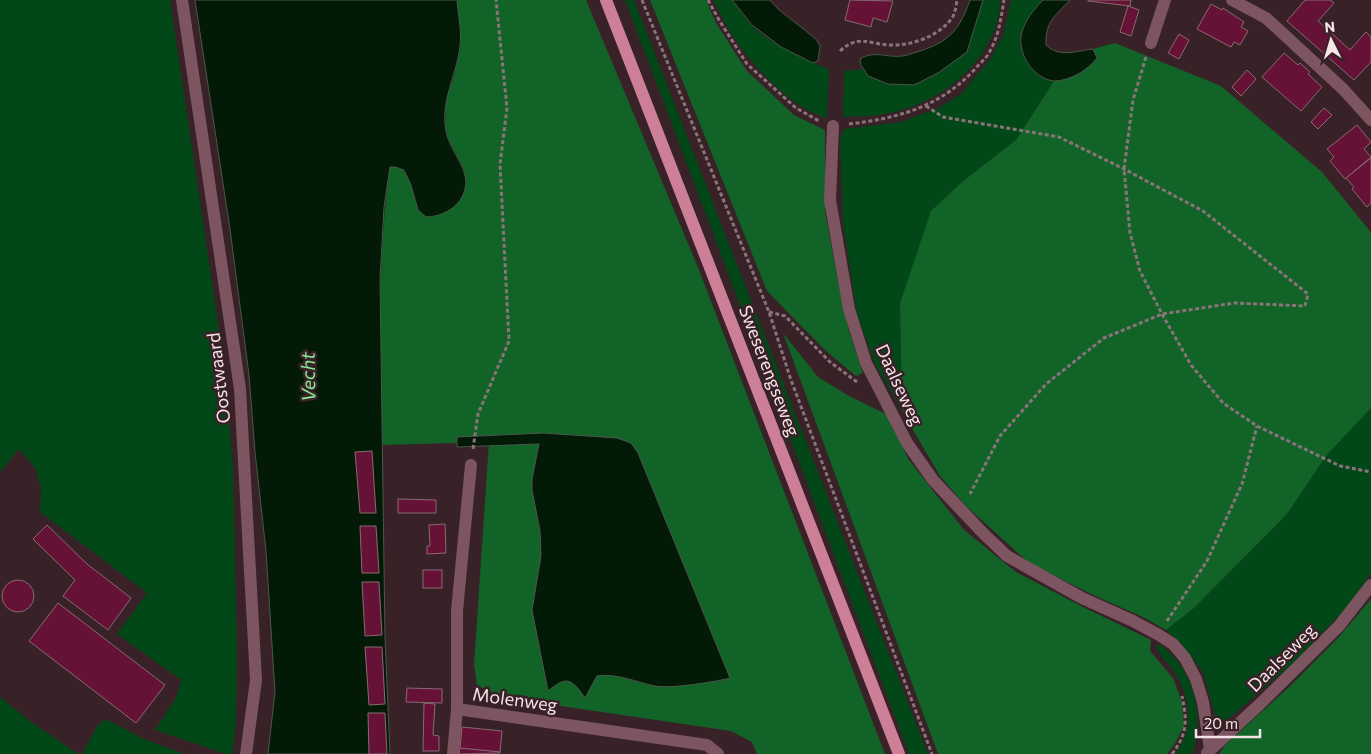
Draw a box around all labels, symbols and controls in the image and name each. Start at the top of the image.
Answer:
north arrow [1306,15,1356,65]
text: N [1324,18,1336,35]
street label: Sweserengseweg [735,302,805,440]
street label: Oostwaard [202,332,234,425]
street label: Daalseweg [871,340,928,429]
water label: Vecht [296,351,319,402]
street label: Daalseweg [1243,618,1320,696]
street label: Molenweg [471,682,559,716]
scale bar [1196,706,1260,738]
text: 20 m [1204,714,1238,732]

